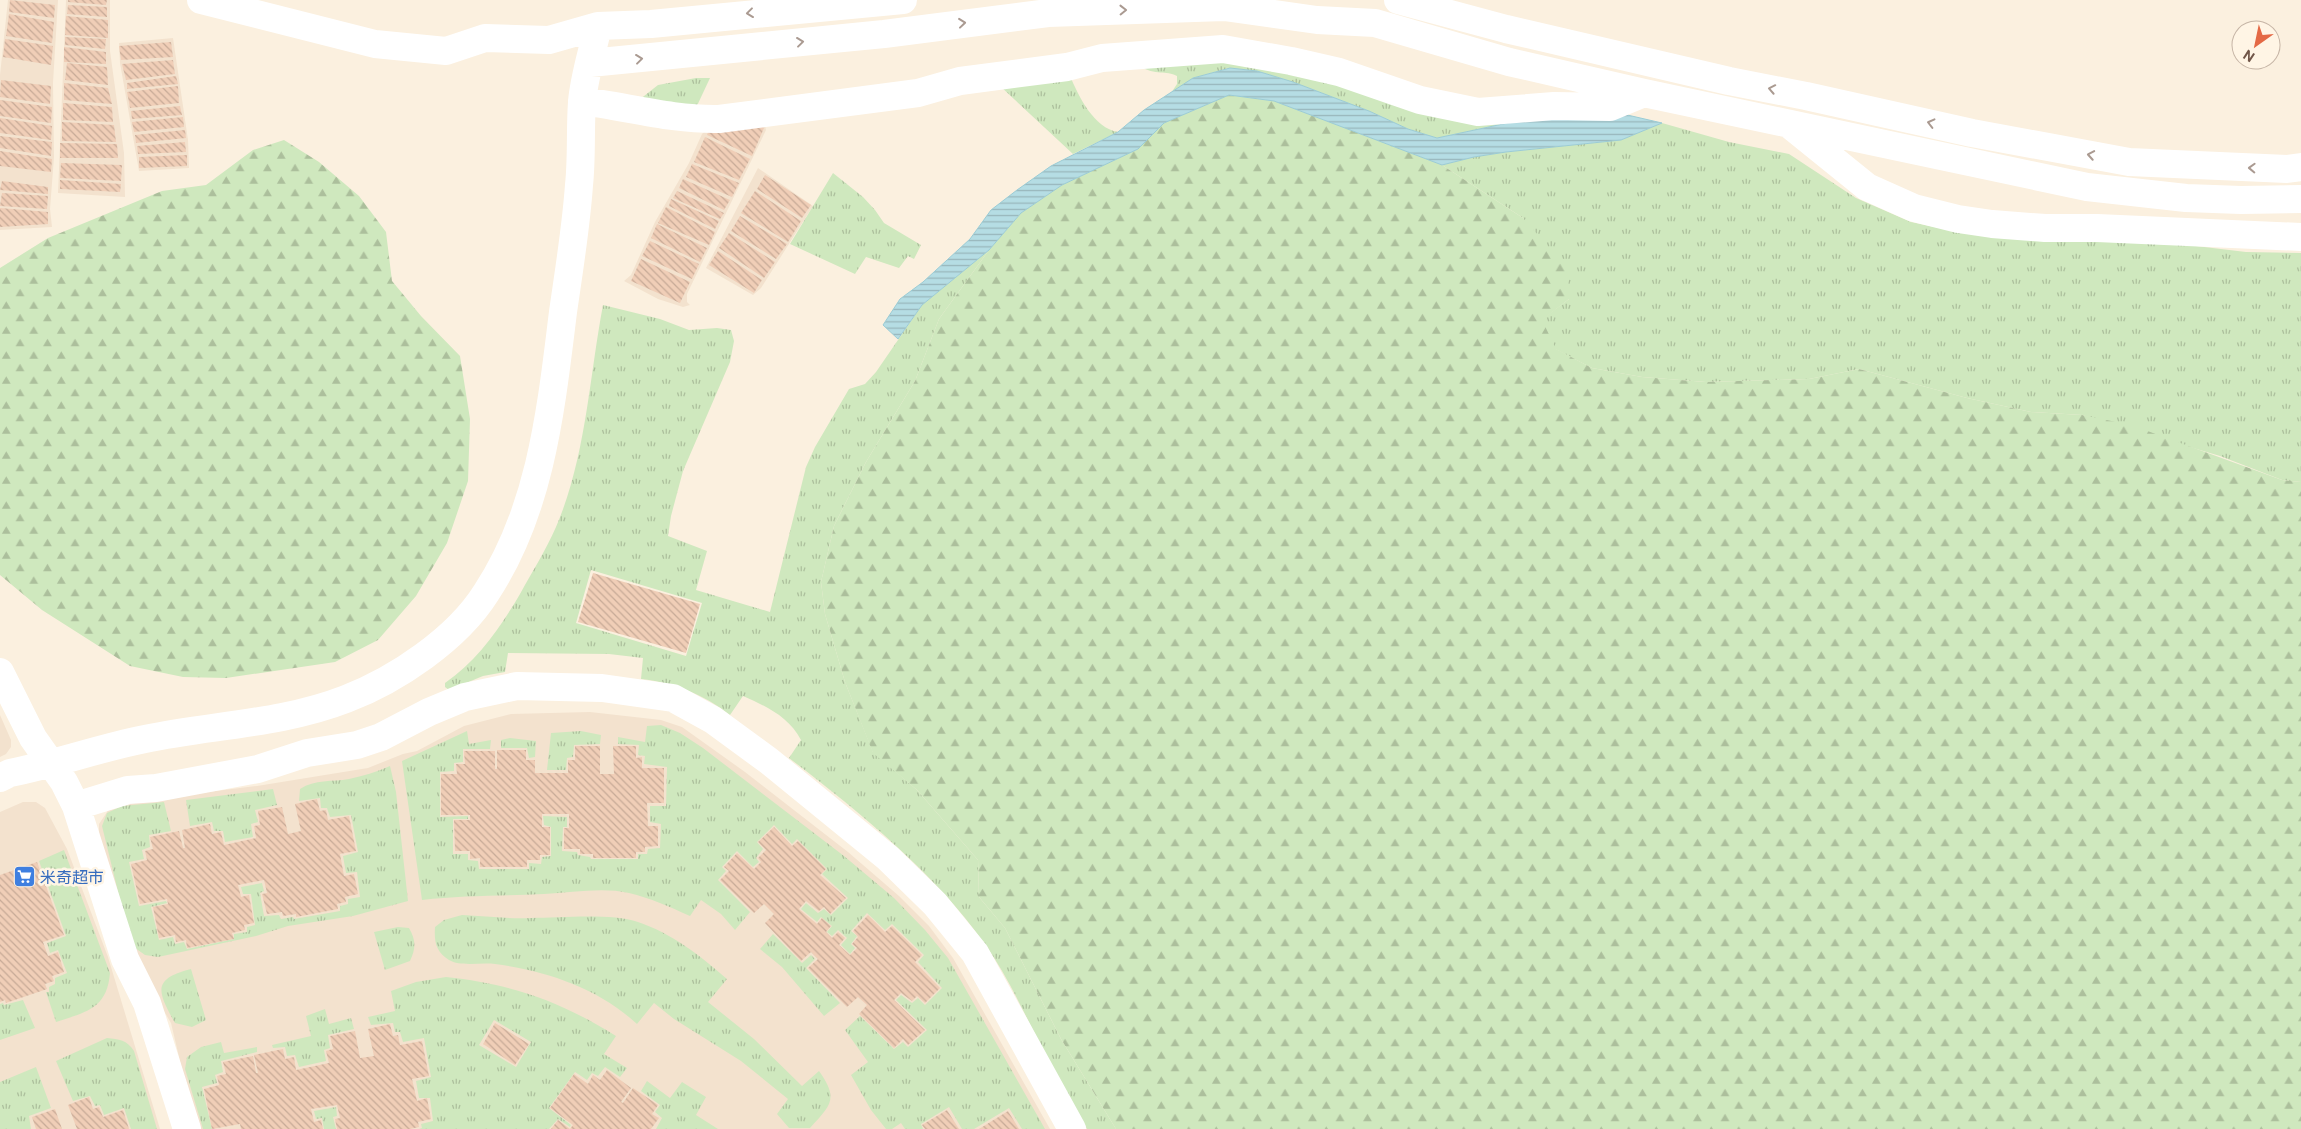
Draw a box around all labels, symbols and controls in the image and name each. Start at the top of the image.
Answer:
one-way arrow [1120,4,1128,15]
one-way arrow [746,7,754,18]
one-way arrow [958,18,966,29]
north arrow [2231,20,2281,70]
one-way arrow [797,37,805,48]
text: N [2240,46,2257,65]
one-way arrow [635,54,643,65]
one-way arrow [1768,85,1777,95]
one-way arrow [1927,118,1936,129]
one-way arrow [2086,151,2095,161]
one-way arrow [2248,163,2256,173]
supermarket icon: 米奇超市 [12,865,36,889]
place label: 米奇超市 [40,868,104,887]

